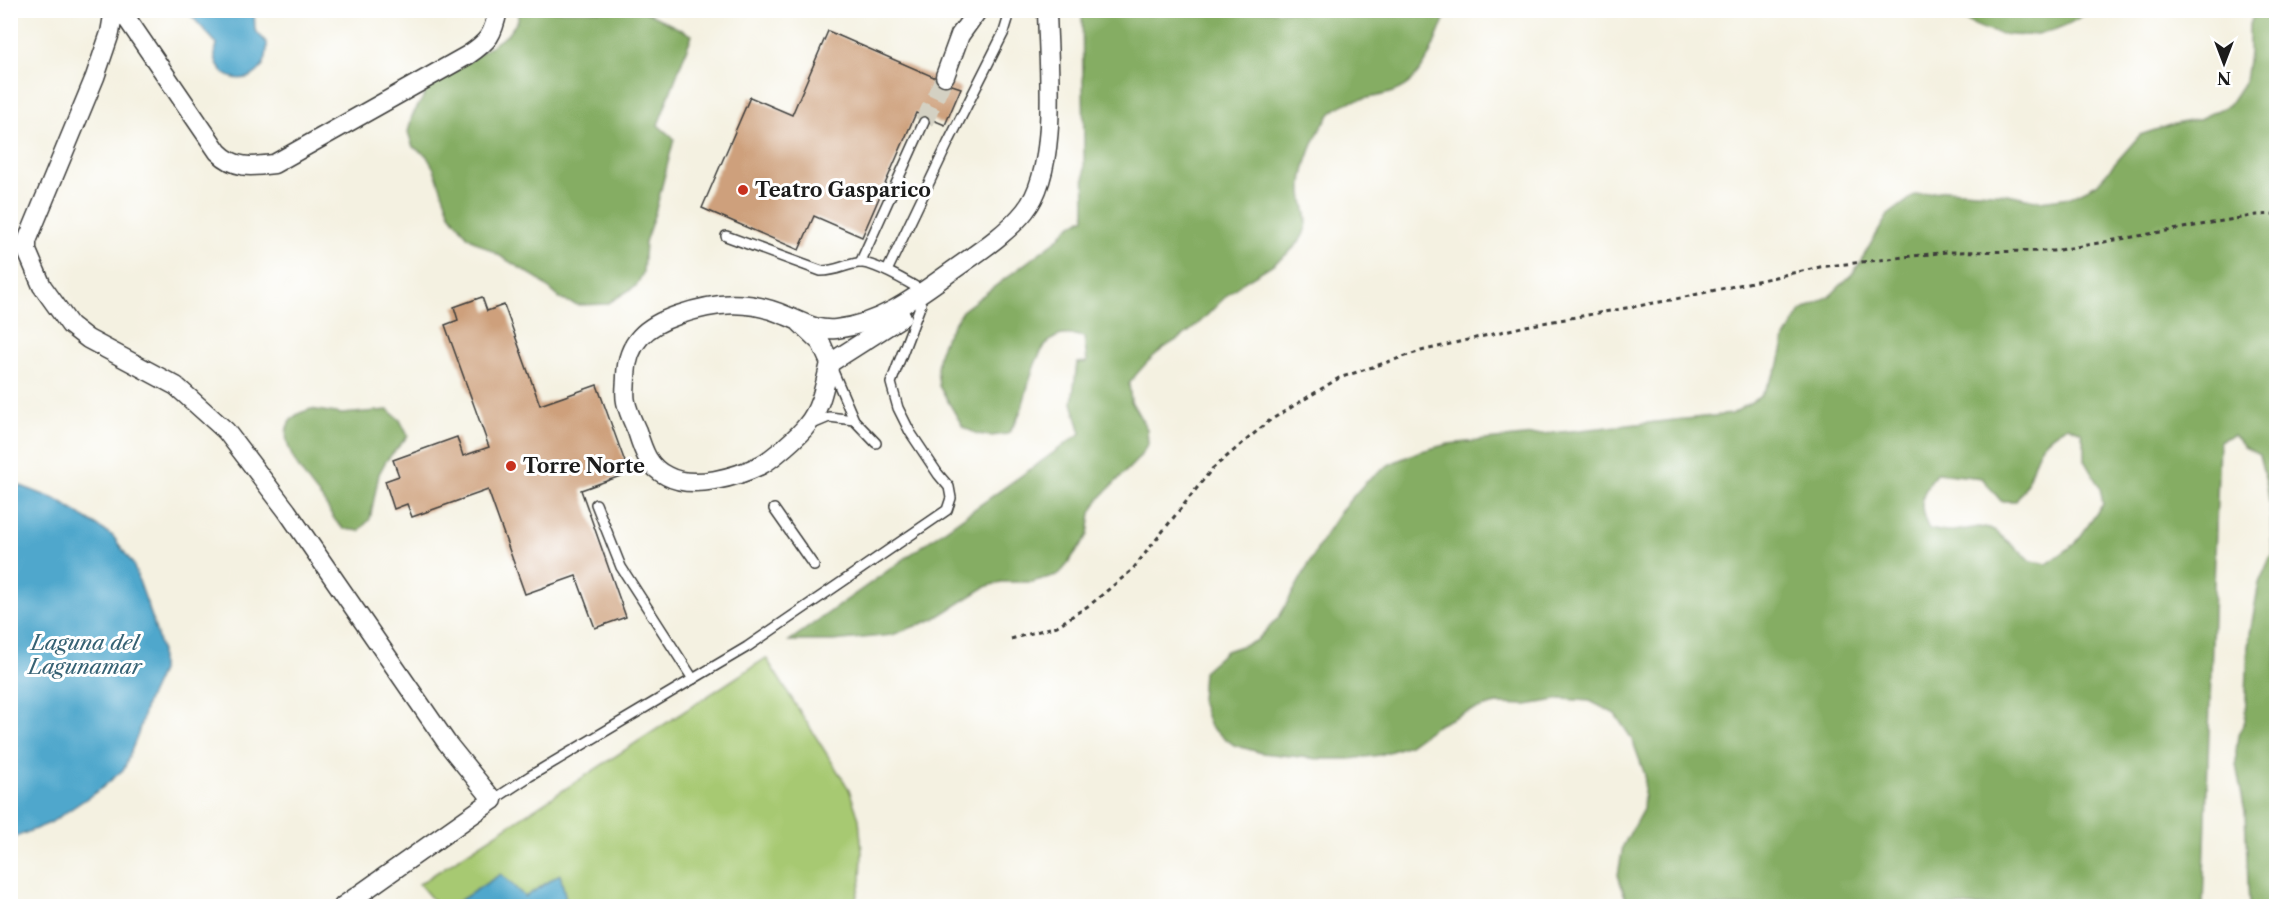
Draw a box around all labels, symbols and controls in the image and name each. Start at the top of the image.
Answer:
north arrow [2194,33,2254,93]
text: N [2217,68,2231,88]
place label: Teatro Gasparico [755,178,931,202]
marker: Teatro Gasparico [736,183,750,197]
place label: Torre Norte [523,454,645,478]
marker: Torre Norte [504,459,518,473]
water label: Laguna del Lagunamar [26,630,143,679]

